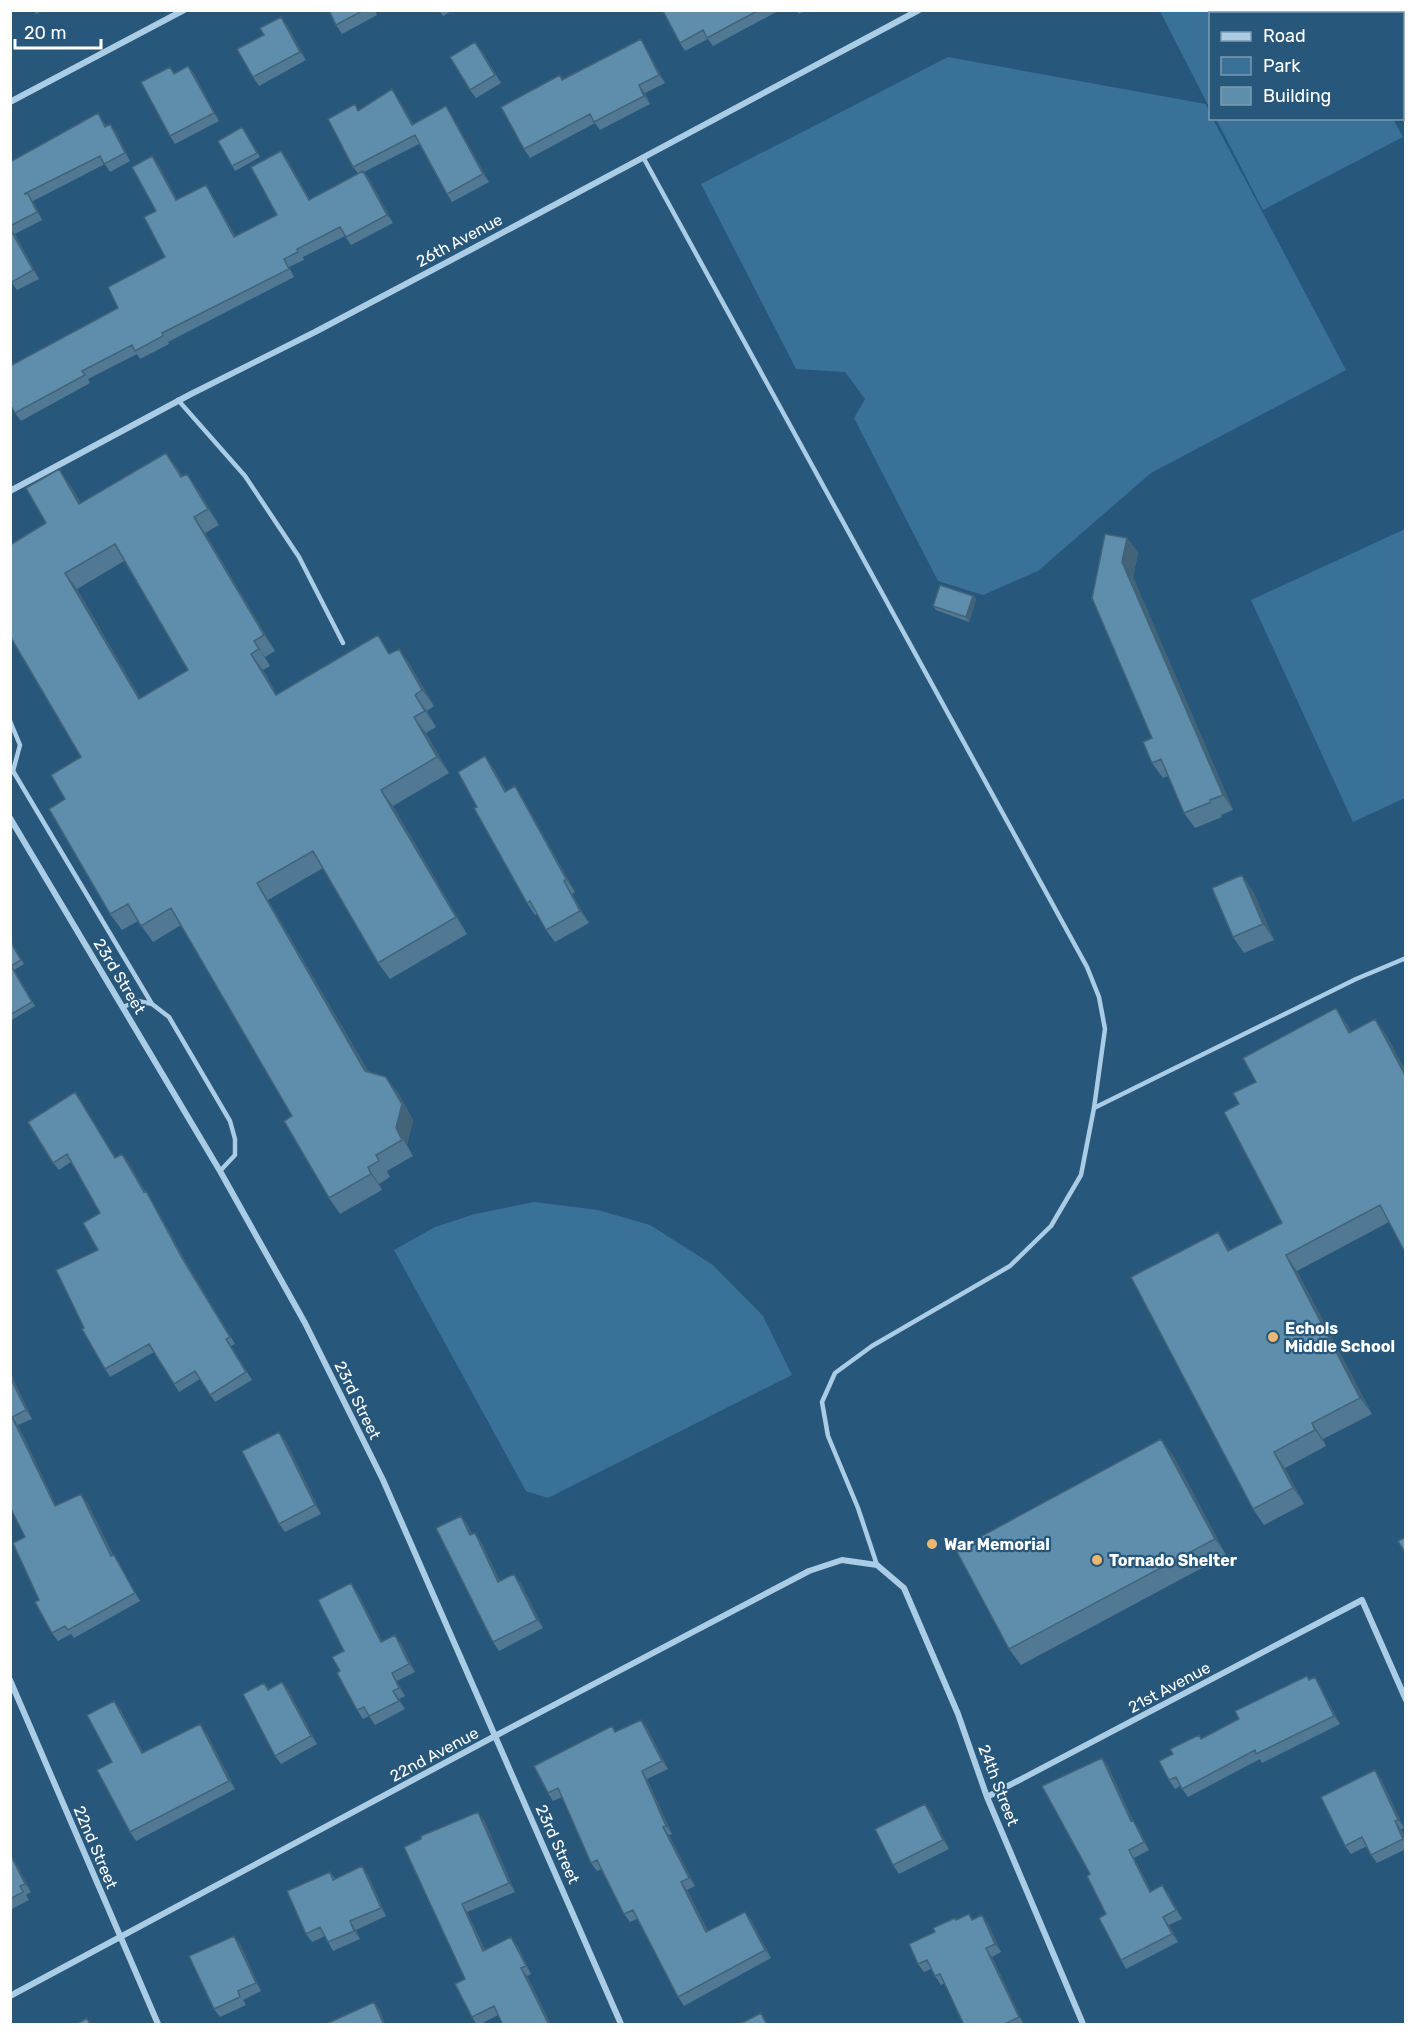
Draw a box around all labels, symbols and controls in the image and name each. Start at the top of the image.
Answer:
scale bar [15,12,100,50]
legend [1209,12,1404,120]
text: 20 m [24,22,66,44]
text: Road [1263,25,1306,47]
text: Park [1263,55,1301,77]
text: Building [1263,85,1331,107]
street label: 26th Avenue [413,210,505,271]
street label: 23rd Street [90,935,150,1017]
place label: Echols Middle School [1285,1319,1395,1356]
marker: Echols Middle School [1266,1330,1280,1344]
street label: 23rd Street [330,1358,385,1442]
place label: War Memorial [944,1535,1050,1554]
marker: War Memorial [925,1537,939,1551]
place label: Tornado Shelter [1109,1551,1238,1570]
marker: Tornado Shelter [1090,1553,1104,1567]
street label: 21st Avenue [1125,1658,1214,1717]
street label: 22nd Avenue [387,1723,482,1786]
street label: 24th Street [974,1742,1023,1828]
street label: 23rd Street [532,1802,583,1887]
street label: 22nd Street [70,1803,122,1891]

